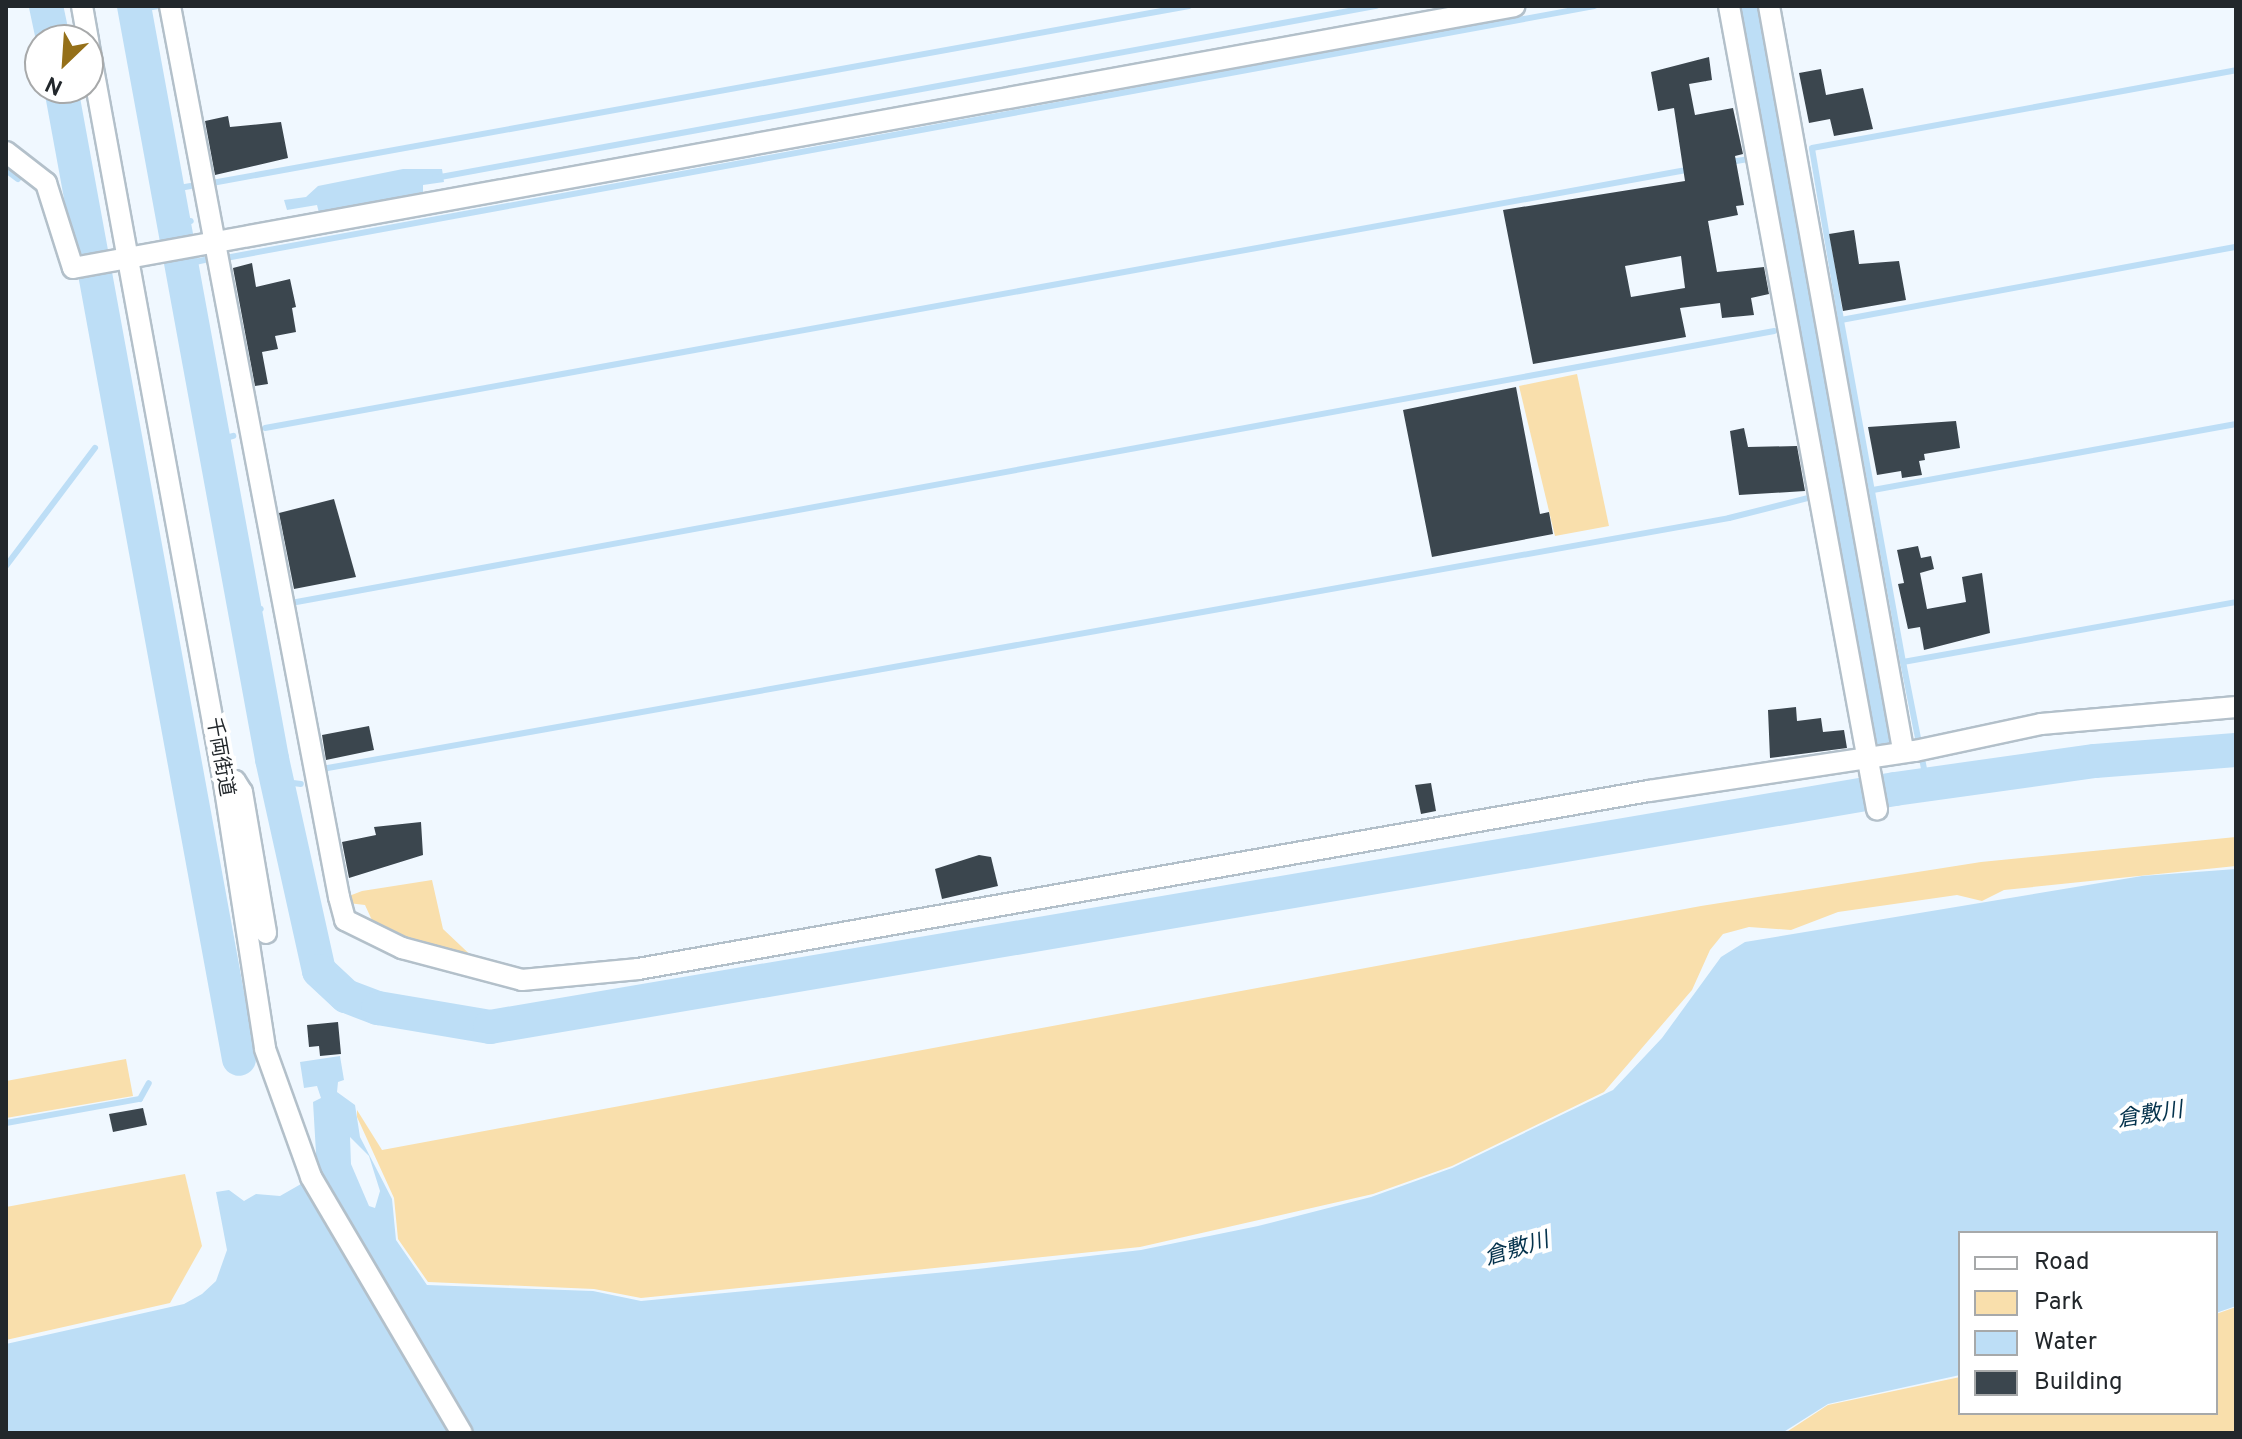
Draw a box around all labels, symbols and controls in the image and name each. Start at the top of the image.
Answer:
north arrow [24,24,104,104]
text: N [42,69,67,100]
street label: 千両街道 [200,716,238,798]
water label: 倉敷川 [2115,1098,2185,1134]
water label: 倉敷川 [1482,1228,1552,1272]
legend [1958,1231,2218,1415]
text: Road [2034,1248,2090,1278]
text: Park [2034,1288,2084,1318]
text: Water [2034,1328,2097,1358]
text: Building [2034,1368,2123,1398]

